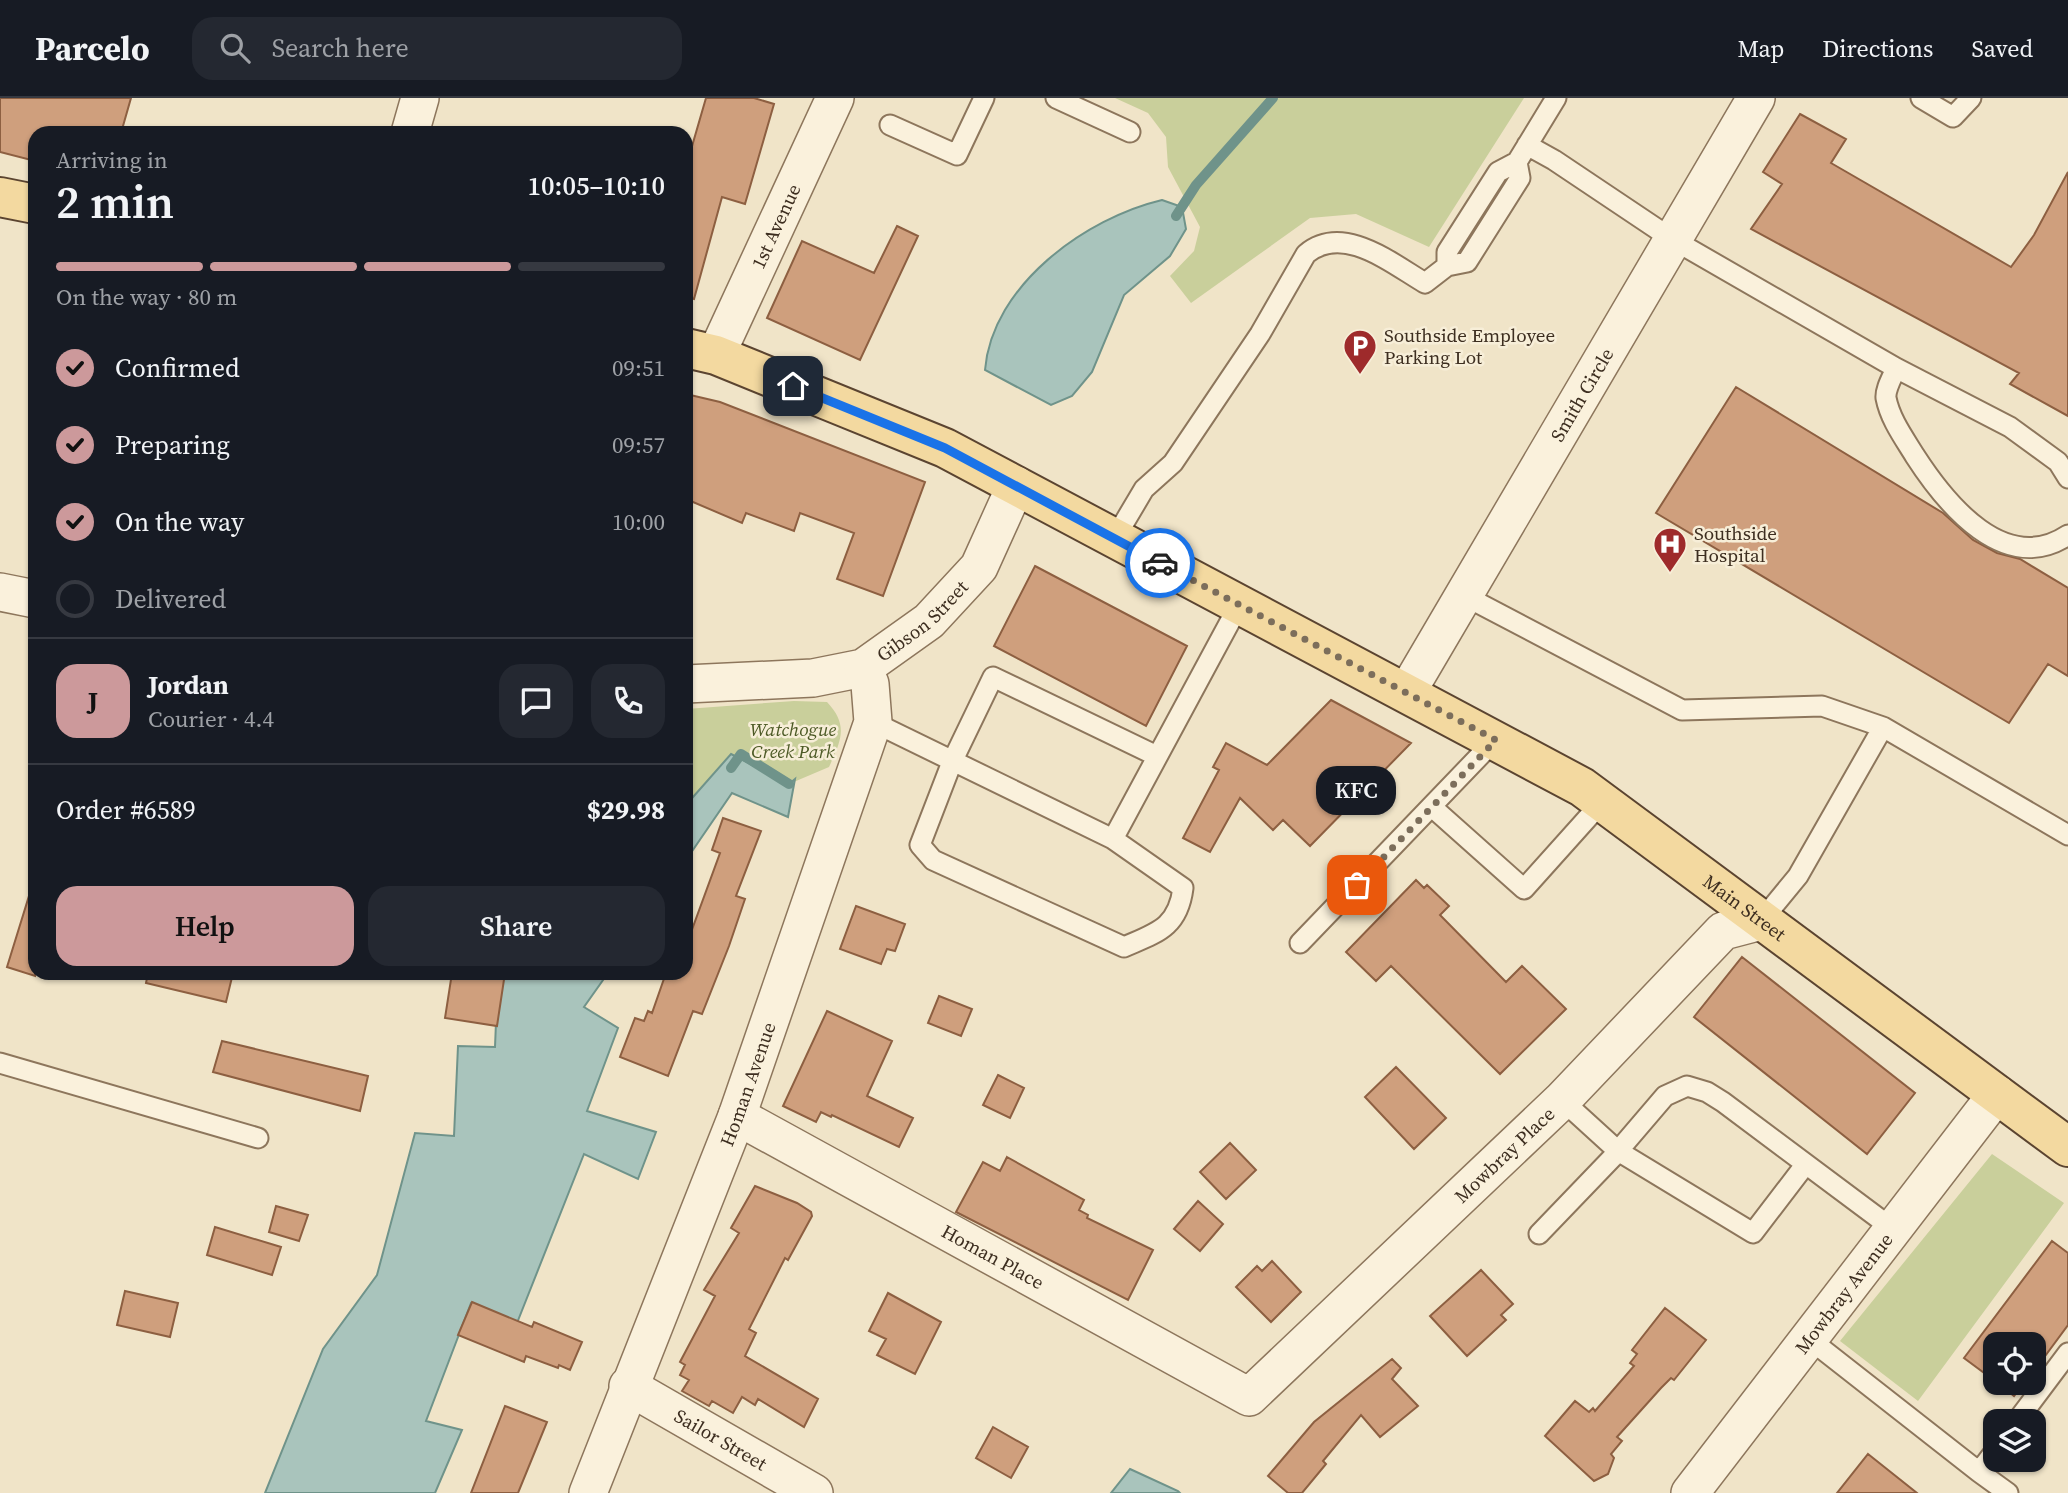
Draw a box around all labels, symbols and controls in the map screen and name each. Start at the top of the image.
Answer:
search box [192,17,682,80]
text: Parcelo [35,26,150,71]
icon: search [216,29,254,67]
text: Search here [272,30,409,66]
text: Map [1737,32,1784,65]
text: Directions [1822,32,1933,65]
text: Saved [1971,32,2033,65]
text: Arriving in [56,144,168,176]
text: 10:05–10:10 [528,168,665,204]
text: 2 min [56,170,174,233]
street label: 1st Avenue [745,179,807,273]
text: On the way · 80 m [56,281,237,313]
place label: Southside Employee Parking Lot [1384,322,1555,370]
parking icon: Southside Employee Parking Lot [1341,327,1379,376]
street label: Smith Circle [1544,343,1619,446]
icon: check [56,349,94,387]
text: Confirmed [115,350,240,386]
text: 09:51 [612,352,665,384]
pin [763,356,823,416]
icon: home [774,367,812,405]
icon: check [56,426,94,464]
text: Preparing [115,427,230,463]
text: 09:57 [612,429,665,461]
icon: check [56,503,94,541]
text: On the way [115,504,244,540]
text: 10:00 [612,506,665,538]
place label: Southside Hospital [1694,520,1777,568]
hospital icon: Southside Hospital [1651,525,1689,574]
courier [1125,528,1195,598]
icon: car [1141,544,1179,582]
street label: Gibson Street [871,574,974,667]
text: Delivered [115,581,226,617]
button: chat [499,664,573,738]
button: phone [591,664,665,738]
text: Jordan [148,667,229,703]
text: J [88,683,98,719]
text: Courier · 4.4 [148,703,274,735]
park label: Watchogue Creek Park [750,716,837,764]
callout: KFC [1317,766,1397,815]
text: KFC [1334,774,1378,806]
text: Order #6589 [56,792,196,828]
text: $29.98 [587,792,665,828]
pin [1327,855,1387,915]
icon: bag [1338,866,1376,904]
street label: Main Street [1698,868,1792,947]
button: Help [56,886,354,966]
button: Share [368,886,665,966]
street label: Homan Avenue [713,1018,781,1150]
street label: Mowbray Place [1449,1101,1560,1209]
street label: Homan Place [937,1218,1049,1295]
street label: Mowbray Avenue [1789,1227,1899,1359]
map controls [1983,1332,2046,1472]
button: locate [1983,1332,2046,1395]
street label: Sailor Street [670,1402,773,1477]
button: layers [1983,1409,2046,1472]

